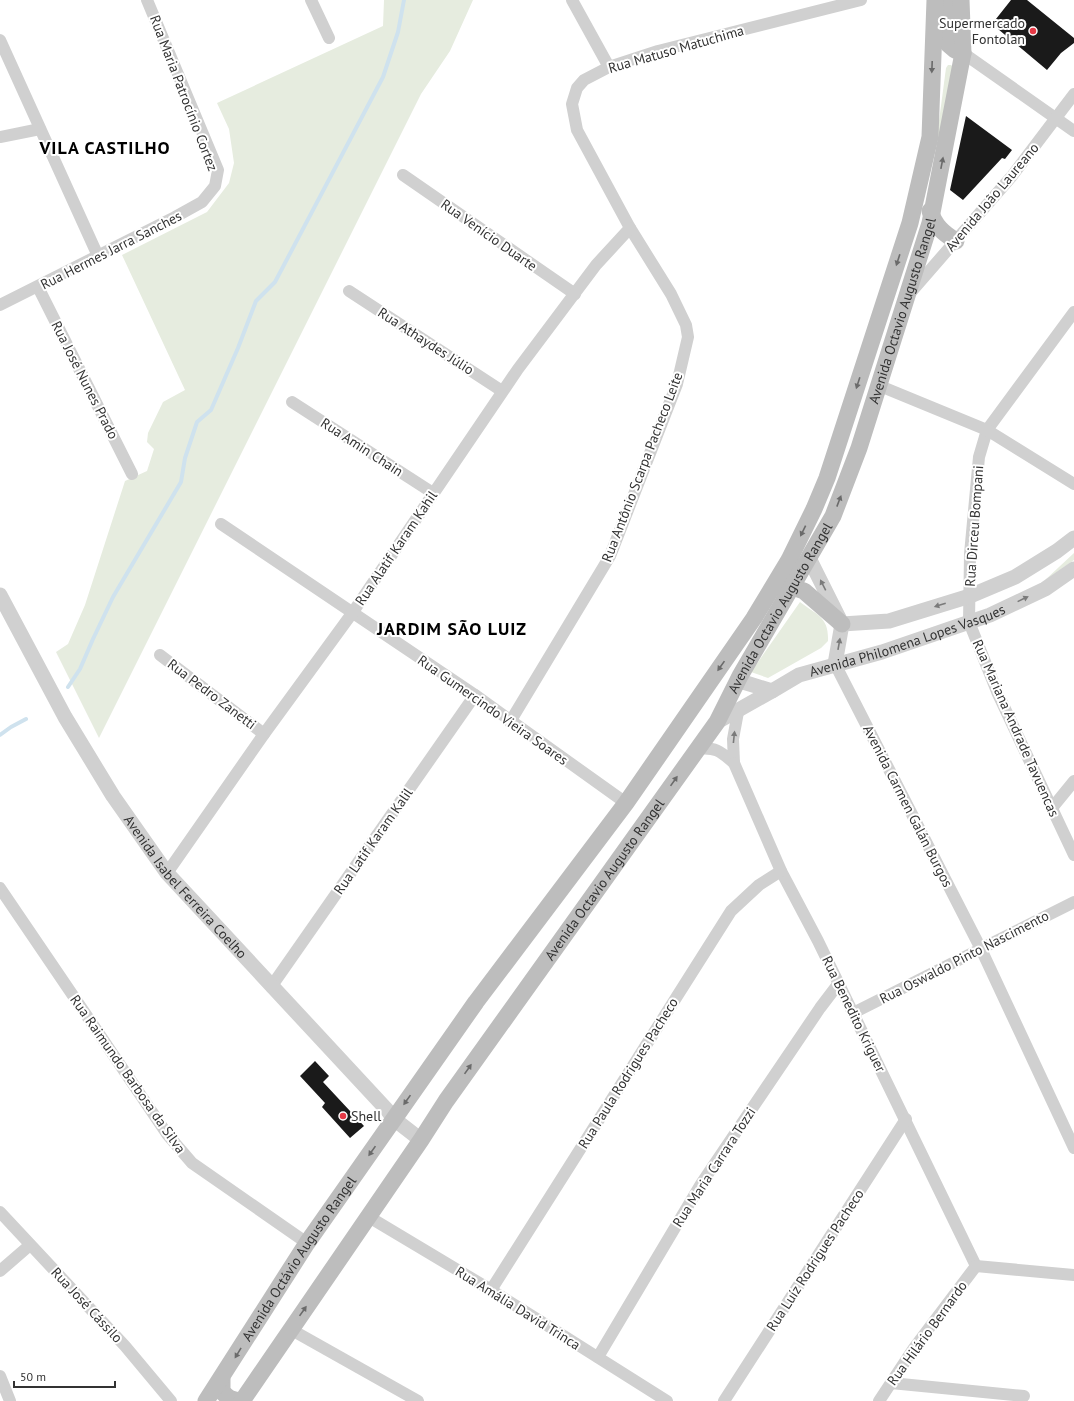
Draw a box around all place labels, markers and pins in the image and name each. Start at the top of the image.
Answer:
place label: Supermercado Fontolan [939,14,1025,48]
marker: Supermercado Fontolan [1028,26,1038,36]
place label: Shell [351,1107,381,1125]
marker: Shell [338,1111,348,1121]

